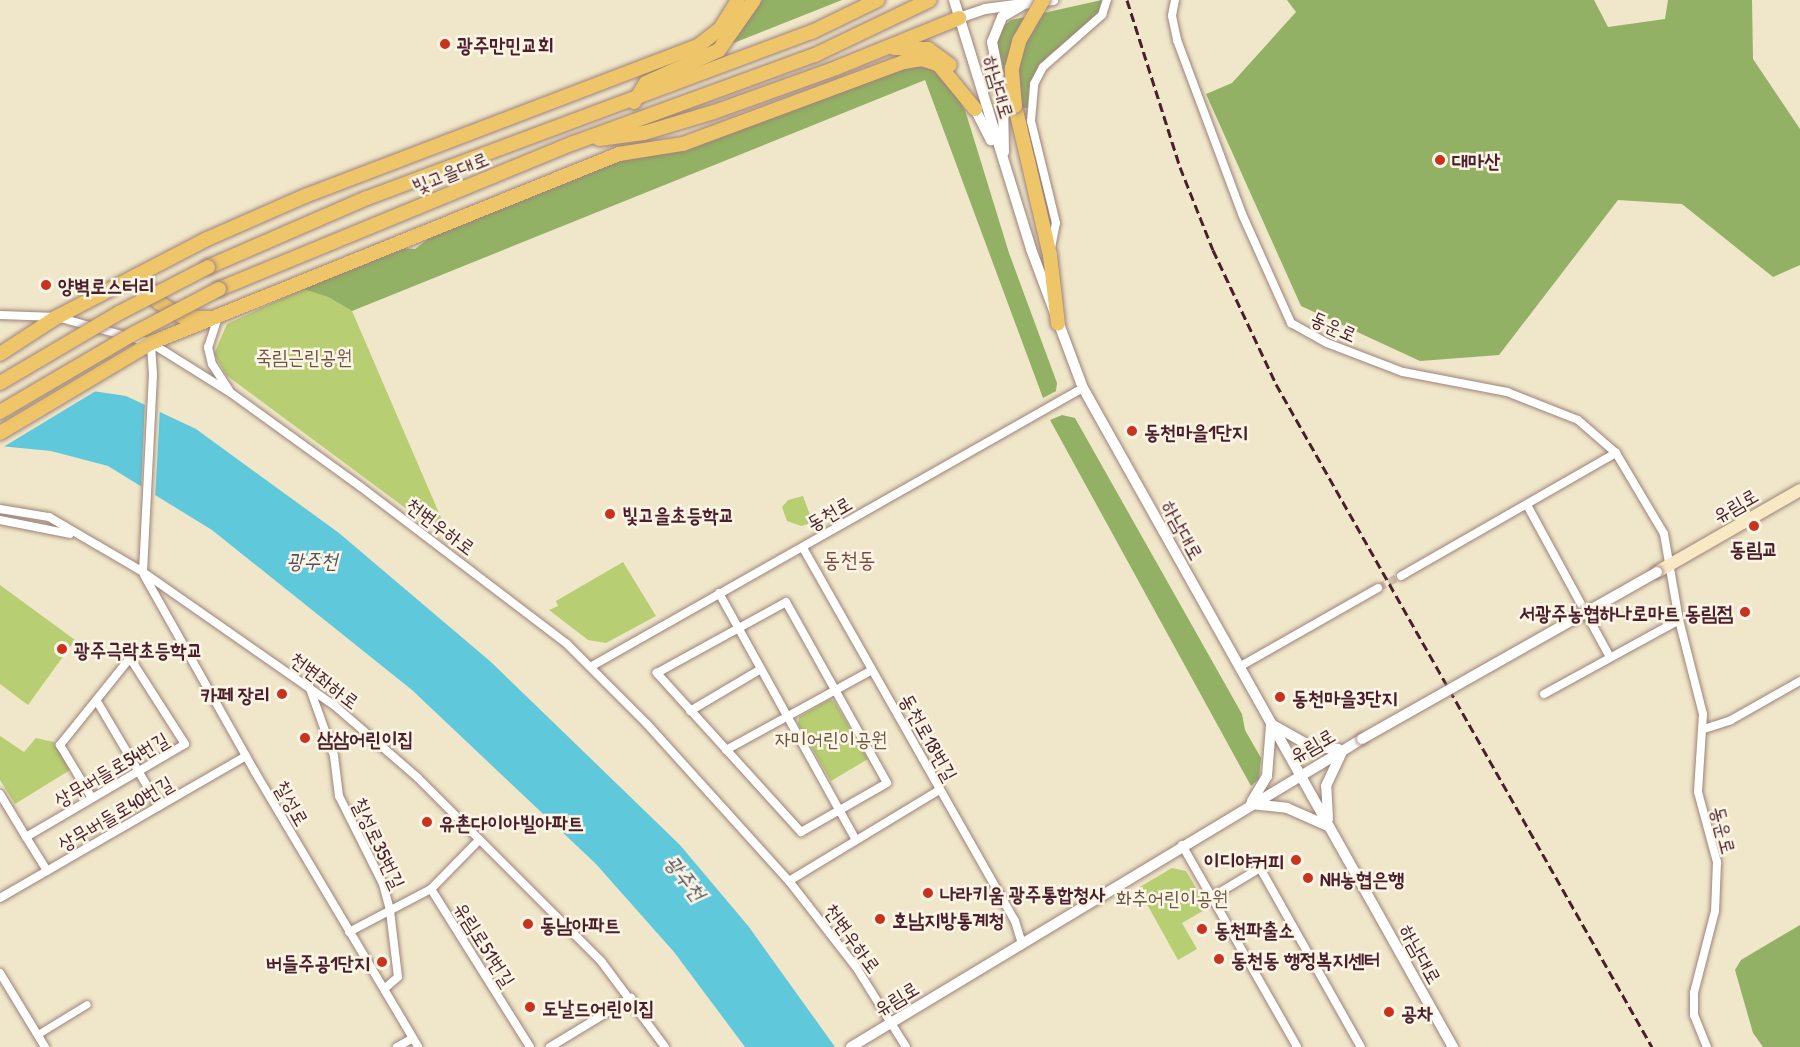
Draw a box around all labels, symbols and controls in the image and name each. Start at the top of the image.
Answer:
place label: 광주만민교회 [457,32,554,56]
marker: 광주만민교회 [438,37,452,51]
street label: 하남대로 [978,53,1020,121]
street label: 빛고을대로 [408,146,492,198]
place label: 대마산 [1452,148,1500,172]
marker: 대마산 [1433,153,1447,167]
place label: 양벽로스터리 [58,273,155,297]
marker: 양벽로스터리 [39,278,53,292]
street label: 동운로 [1307,305,1361,347]
park label: 죽림근린공원 [256,344,352,368]
place label: 동천마을1단지 [1144,419,1248,443]
marker: 동천마을1단지 [1125,424,1139,438]
street label: 유림로 [1708,483,1762,527]
street label: 동천로 [802,491,856,535]
street label: 천변우하로 [402,492,480,560]
street label: 하남대로 [1157,496,1209,564]
place label: 빛고을초등학교 [622,502,735,526]
marker: 빛고을초등학교 [603,507,617,521]
marker: 동림교 [1747,519,1761,533]
place label: 동림교 [1730,536,1778,560]
district label: 동천동 [822,547,876,573]
water label: 광주천 [287,548,337,574]
place label: 서광주농협하나로마트 동림점 [1519,600,1733,624]
marker: 서광주농협하나로마트 동림점 [1738,605,1752,619]
place label: 광주극락초등학교 [74,637,203,661]
marker: 광주극락초등학교 [55,642,69,656]
street label: 천변좌하로 [286,646,364,714]
place label: 카페 장리 [201,682,270,706]
place label: 동천마을3단지 [1292,685,1398,709]
marker: 카페 장리 [275,687,289,701]
street label: 동천로18번길 [895,689,963,785]
marker: 동천마을3단지 [1273,690,1287,704]
street label: 유림로 [1285,723,1339,767]
street label: 상무버들로54번길 [49,726,173,812]
place label: 삼삼어린이집 [317,726,414,750]
park label: 자미어린이공원 [775,726,887,750]
marker: 삼삼어린이집 [298,731,312,745]
street label: 상무버들로40번길 [53,770,177,856]
street label: 칠성로 [270,776,314,830]
street label: 칠성로35번길 [347,794,411,892]
street label: 동운로 [1707,804,1741,856]
place label: 유촌다이아빌아파트 [439,810,584,834]
marker: 유촌다이아빌아파트 [420,815,434,829]
place label: 이디야커피 [1204,848,1284,872]
water label: 광주천 [659,850,711,906]
marker: 이디야커피 [1289,853,1303,867]
place label: NH농협은행 [1320,866,1404,890]
marker: NH농협은행 [1301,871,1315,885]
place label: 나라키움 광주통합청사 [940,881,1106,905]
park label: 화추어린이공원 [1116,885,1228,909]
marker: 나라키움 광주통합청사 [921,886,935,900]
street label: 유림로51번길 [449,897,521,991]
street label: 천변우하로 [820,898,886,978]
place label: 호남지방통계청 [892,907,1005,931]
place label: 동남아파트 [540,912,620,936]
marker: 호남지방통계청 [873,912,887,926]
marker: 동남아파트 [521,917,535,931]
place label: 동천파출소 [1214,917,1294,941]
street label: 하남대로 [1395,920,1447,988]
marker: 동천파출소 [1195,922,1209,936]
place label: 동천동 행정복지센터 [1231,947,1380,971]
place label: 버들주공1단지 [266,950,370,974]
marker: 동천동 행정복지센터 [1212,952,1226,966]
marker: 버들주공1단지 [375,955,389,969]
street label: 유림로 [869,975,923,1021]
place label: 도날드어린이집 [542,995,655,1019]
marker: 도날드어린이집 [523,1000,537,1014]
place label: 공차 [1401,1000,1433,1024]
marker: 공차 [1382,1005,1396,1019]

